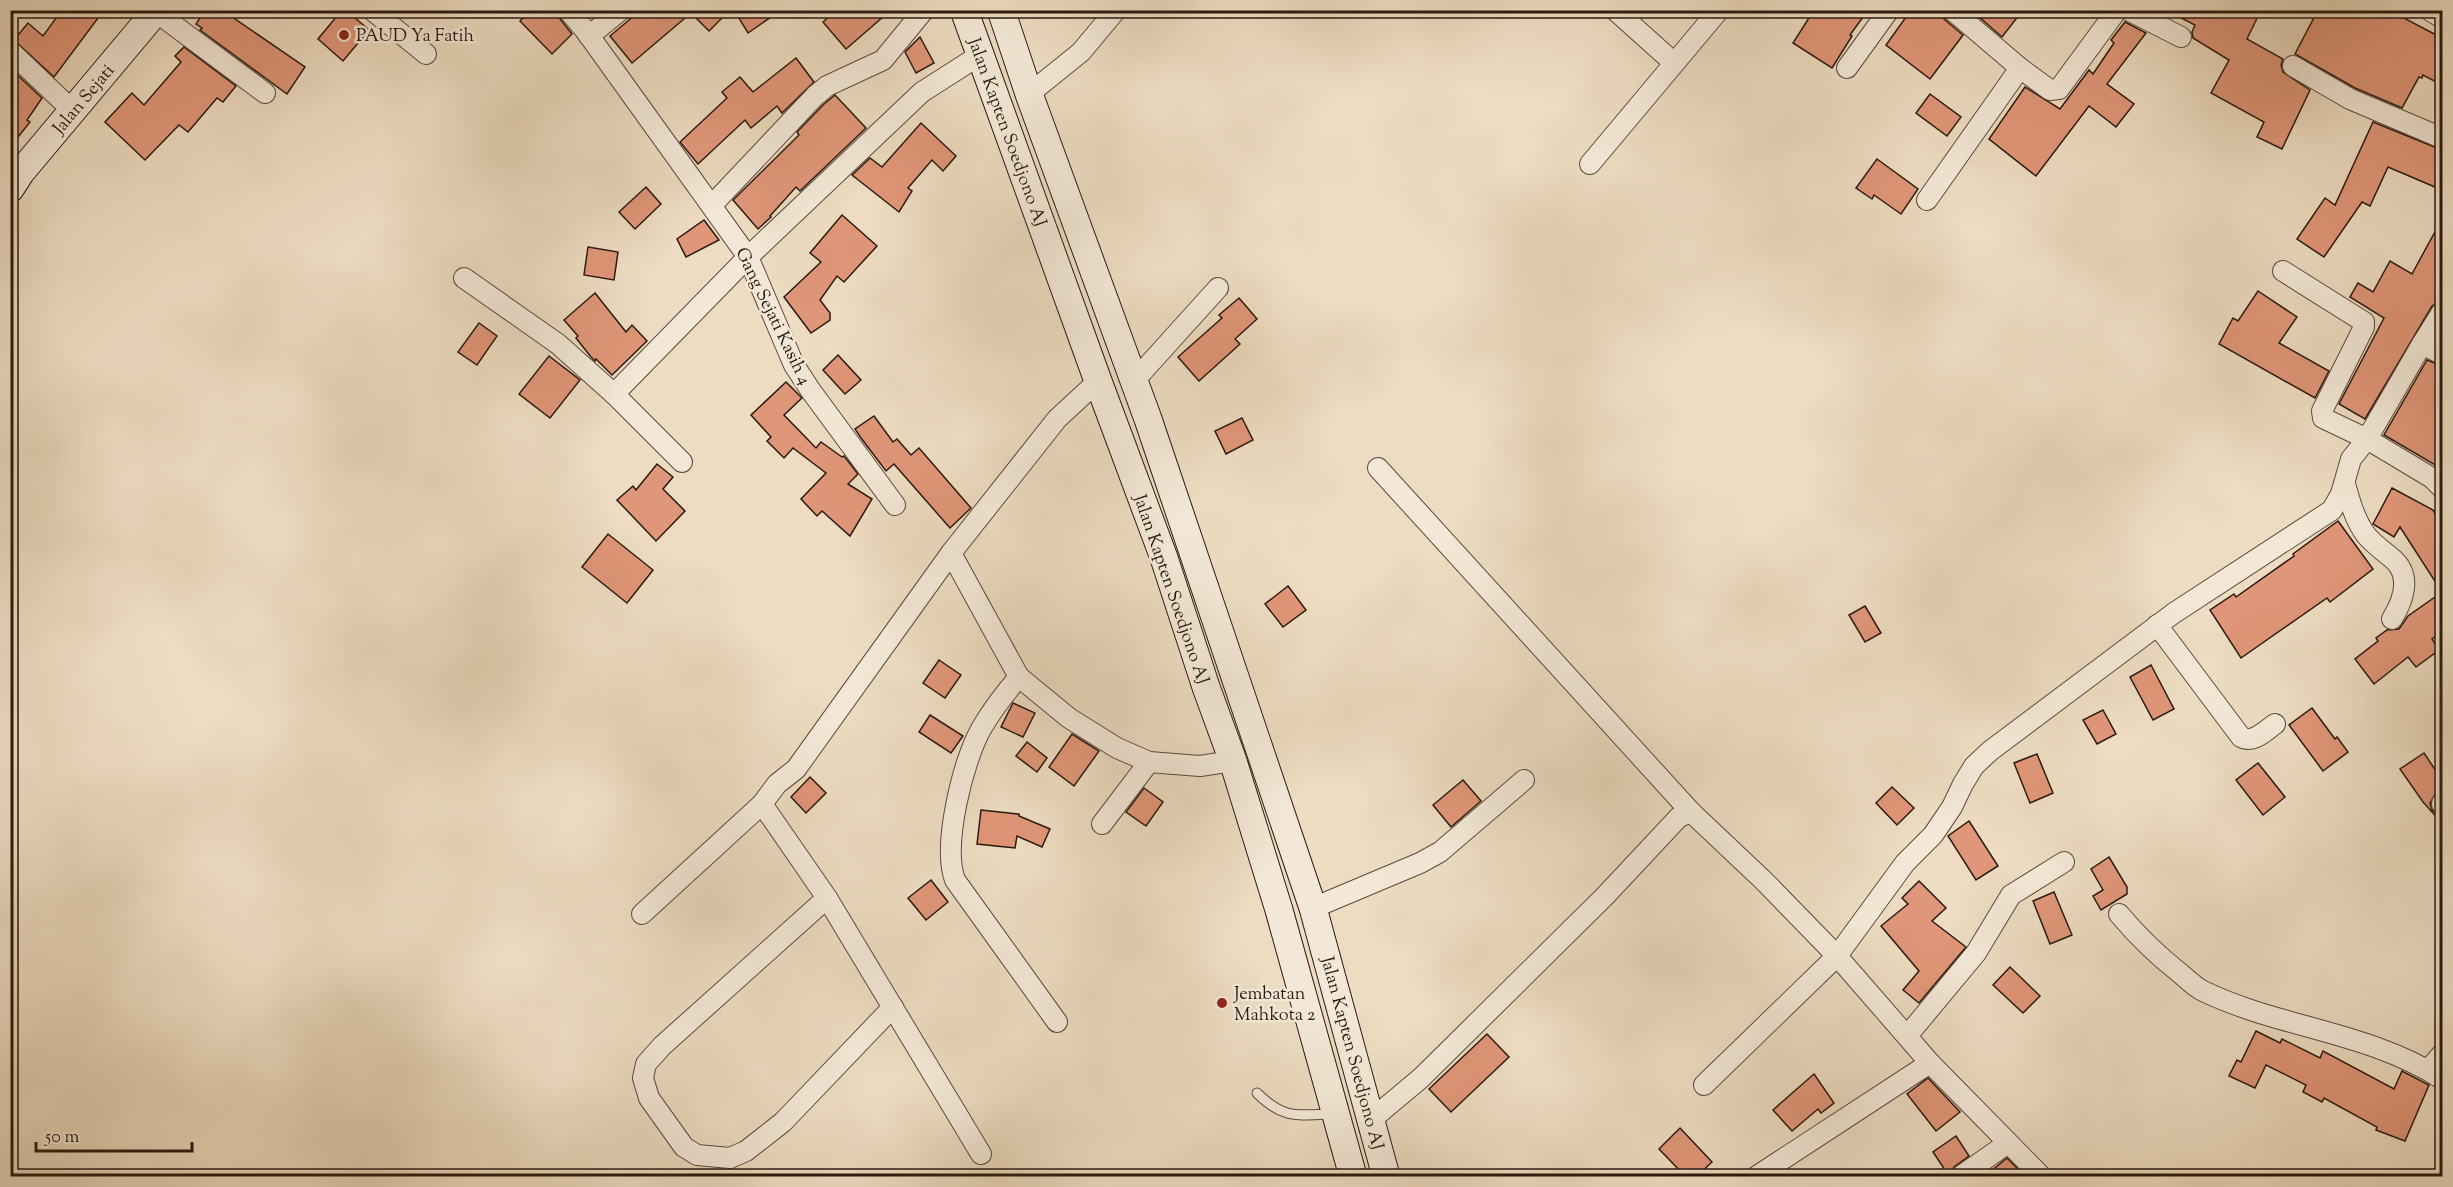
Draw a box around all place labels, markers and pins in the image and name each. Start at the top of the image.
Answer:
place label: PAUD Ya Fatih [356,24,475,50]
marker: PAUD Ya Fatih [337,28,351,42]
place label: Jembatan Mahkota 2 [1233,982,1316,1029]
marker: Jembatan Mahkota 2 [1215,996,1229,1010]

